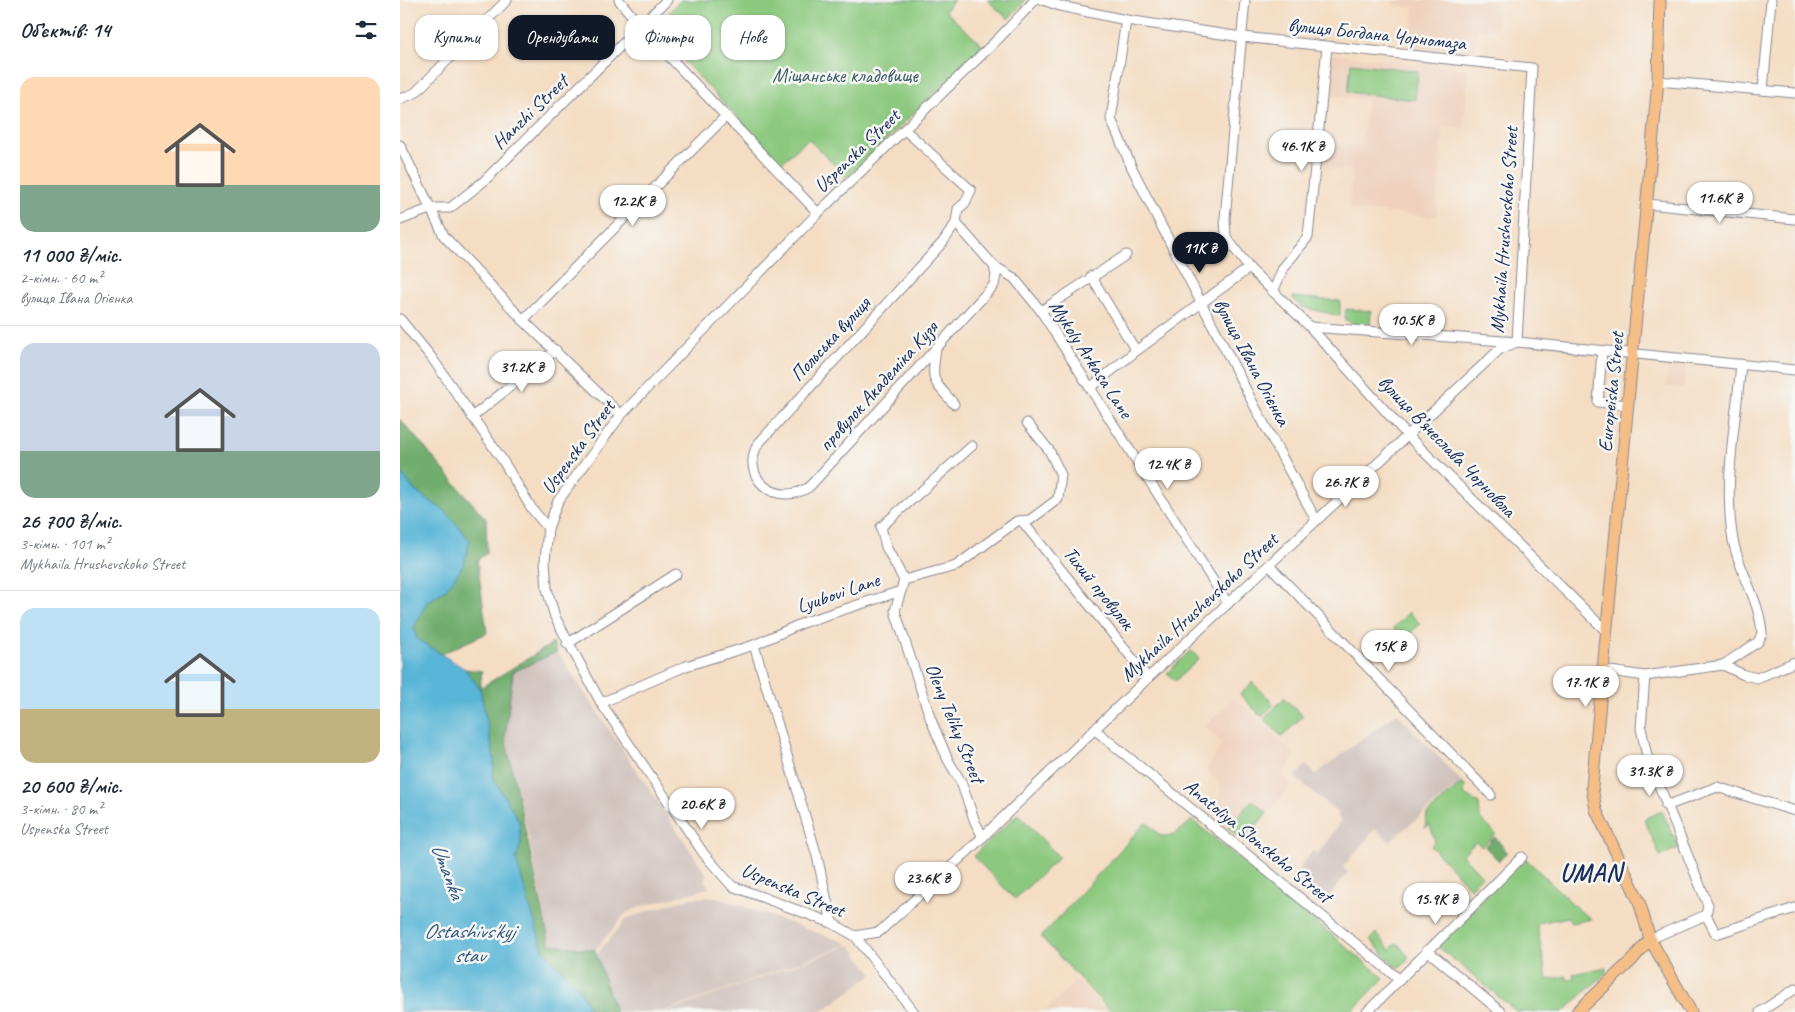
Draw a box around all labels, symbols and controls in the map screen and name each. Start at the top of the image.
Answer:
street label: вулиця Богдана Чорномаза [1287,12,1468,57]
chip: Купити [415,15,498,60]
chip: Орендувати [508,15,615,60]
chip: Фільтри [625,15,711,60]
chip: Нове [721,15,785,60]
icon: filters [352,16,380,44]
text: Об’єктів: 14 [20,17,110,43]
park label: Міщанське кладовище [772,63,919,88]
street label: Hanzhi Street [487,67,576,155]
street label: Uspenska Street [809,102,907,198]
icon: home [155,110,245,200]
street label: Mykhaila Hrushevskoho Street [1484,124,1524,334]
pin: 46.1K ₴ [1256,130,1348,172]
text: 46.1K ₴ [1280,136,1324,156]
pin: 11.6K ₴ [1674,182,1766,224]
pin: 12.2K ₴ [587,184,679,227]
text: 11.6K ₴ [1698,188,1742,208]
text: 12.2K ₴ [611,191,655,211]
pin: 11K ₴ [1165,232,1235,274]
text: 11K ₴ [1183,238,1217,258]
text: 11 000 ₴/міс. [20,242,121,268]
text: 2-кімн. · 60 m² [20,268,102,288]
text: вулиця Івана Огієнка [20,288,133,308]
street label: Польська вулиця [785,290,877,387]
street label: вулиця Івана Огієнка [1208,294,1297,431]
street label: Mykoly Arkasa Lane [1044,295,1139,424]
pin: 10.5K ₴ [1366,304,1458,346]
text: 10.5K ₴ [1390,310,1434,330]
street label: провулок Академіка Кузя [813,314,945,456]
street label: Europeiska Street [1592,329,1630,453]
pin: 31.2K ₴ [476,350,568,393]
text: 31.2K ₴ [500,357,544,377]
street label: вулиця В’ячеслава Чорновола [1373,370,1523,524]
icon: home [155,375,245,465]
street label: Uspenska Street [536,393,622,499]
pin: 12.4K ₴ [1122,448,1214,490]
text: 12.4K ₴ [1146,454,1190,474]
pin: 26.7K ₴ [1300,466,1392,508]
text: 26.7K ₴ [1324,472,1368,492]
text: 26 700 ₴/міс. [20,508,122,534]
street label: Mykhaila Hrushevskoho Street [1115,526,1285,687]
text: 3-кімн. · 101 m² [20,534,110,554]
street label: Тихий провулок [1058,541,1141,636]
text: Mykhaila Hrushevskoho Street [20,554,185,574]
street label: Lyubovi Lane [793,567,884,619]
pin: 15K ₴ [1354,630,1424,672]
text: 15K ₴ [1372,636,1406,656]
icon: home [155,640,245,730]
street label: Oleny Telihy Street [920,660,992,790]
pin: 17.1K ₴ [1540,666,1632,708]
text: 17.1K ₴ [1564,672,1608,692]
pin: 31.3K ₴ [1604,754,1696,797]
text: 31.3K ₴ [1628,761,1672,781]
text: 20 600 ₴/міс. [20,773,122,799]
street label: Anatoliya Slonskoho Street [1179,774,1340,911]
pin: 20.6K ₴ [656,788,748,830]
text: 20.6K ₴ [680,794,724,814]
text: 3-кімн. · 80 m² [20,799,102,819]
text: Uspenska Street [20,819,108,839]
water label: Umanka [426,840,471,905]
street label: Uspenska Street [738,857,851,924]
district label: UMAN [1560,857,1626,889]
pin: 23.6K ₴ [882,862,974,904]
text: 23.6K ₴ [906,868,950,888]
pin: 15.9K ₴ [1390,882,1482,925]
text: 15.9K ₴ [1414,889,1458,909]
water label: Ostashivs'kyj stav [424,918,520,968]

